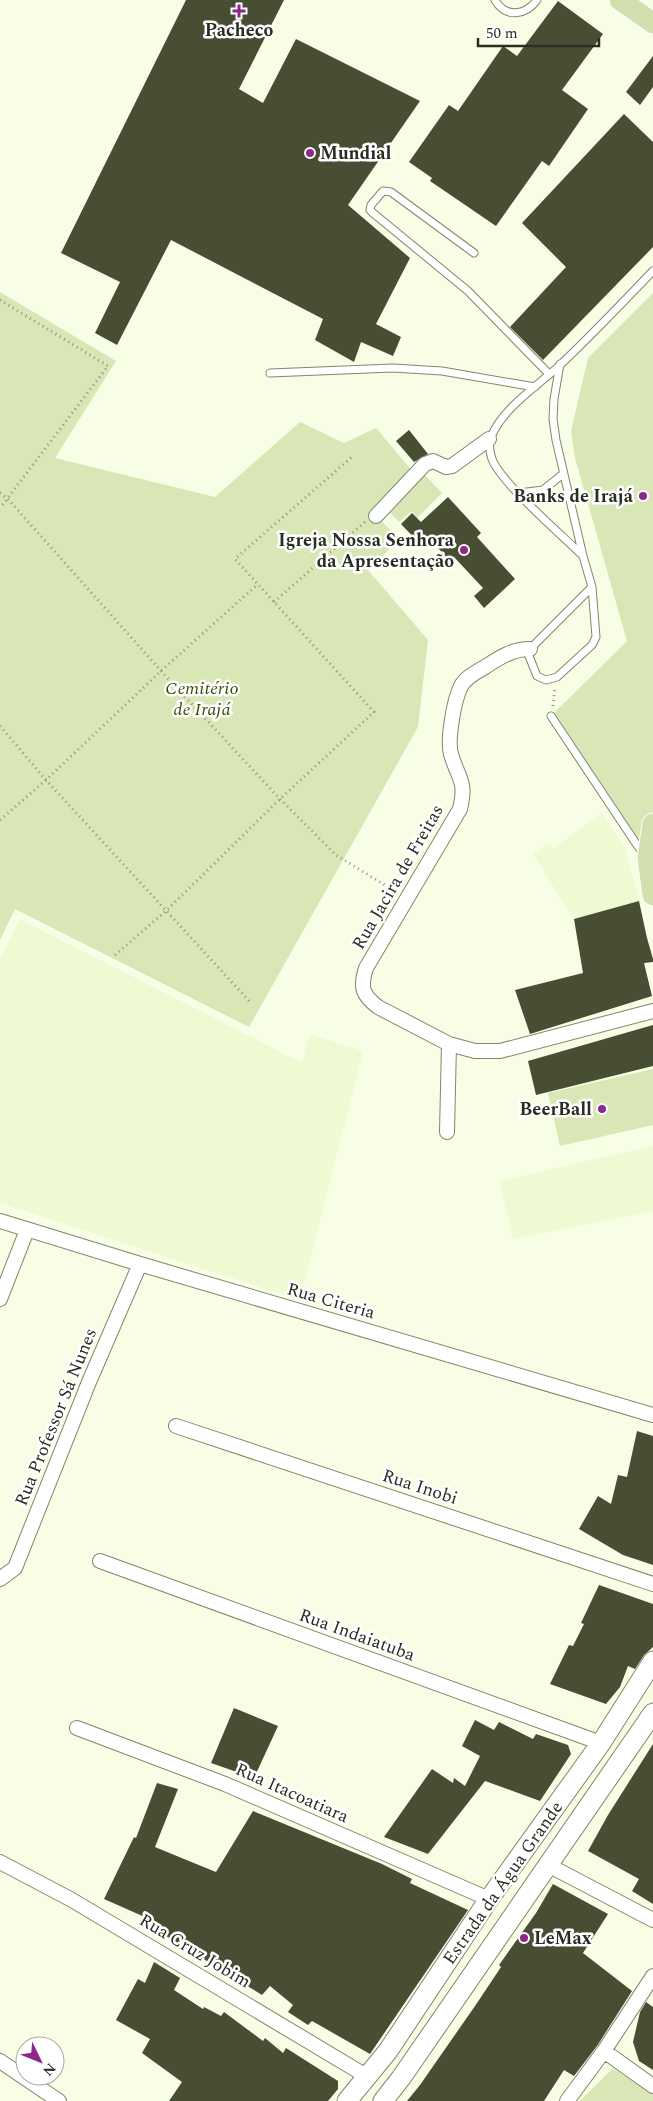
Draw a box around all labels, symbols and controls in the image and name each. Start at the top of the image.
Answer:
marker: Pacheco [233,5,245,17]
scale bar [478,15,599,47]
place label: Pacheco [205,17,273,44]
text: 50 m [486,22,518,45]
place label: Mundial [320,140,391,167]
marker: Mundial [304,147,316,159]
place label: Banks de Irajá [513,483,634,510]
marker: Banks de Irajá [637,490,649,502]
place label: Igreja Nossa Senhora da Apresentação [278,527,455,575]
marker: Igreja Nossa Senhora da Apresentação [458,544,470,556]
park label: Cemitério de Irajá [165,675,239,723]
street label: Rua Jacira de Freitas [345,799,451,955]
place label: BeerBall [519,1096,592,1123]
marker: BeerBall [596,1103,608,1115]
street label: Rua Citeria [284,1276,378,1327]
street label: Rua Professor Sá Nunes [8,1324,104,1510]
street label: Rua Inobi [379,1462,461,1512]
street label: Rua Indaiatuba [295,1602,419,1669]
street label: Rua Itacoatiara [231,1756,353,1830]
street label: Estrada da Água Grande [436,1796,570,1970]
street label: Rua Cruz Jobim [134,1907,256,1995]
place label: LeMax [534,1925,592,1952]
marker: LeMax [518,1932,530,1944]
north arrow [15,2036,65,2086]
text: N [38,2058,61,2081]

